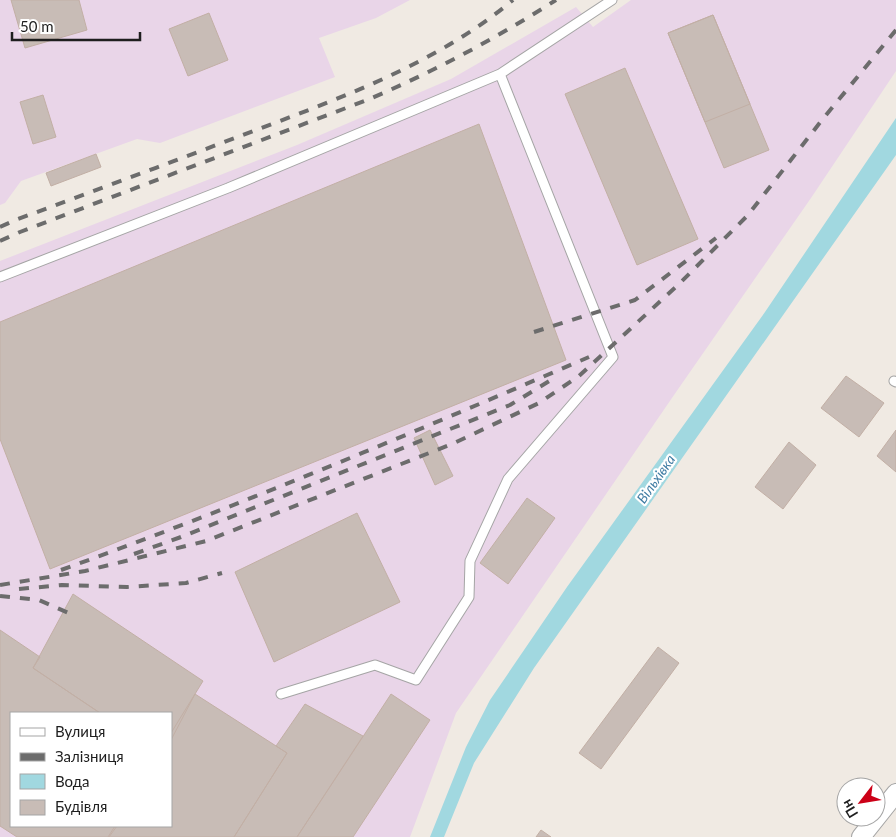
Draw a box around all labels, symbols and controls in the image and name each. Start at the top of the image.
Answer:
scale bar [12,10,140,42]
text: 50 m [20,17,54,35]
water label: Вільхівка [633,451,678,506]
legend [10,712,172,827]
text: Вулиця [55,722,105,740]
text: Залізниця [55,747,124,765]
text: Вода [55,772,90,790]
north arrow [836,777,886,827]
text: Будівля [55,797,107,815]
text: Пн [837,797,861,821]

